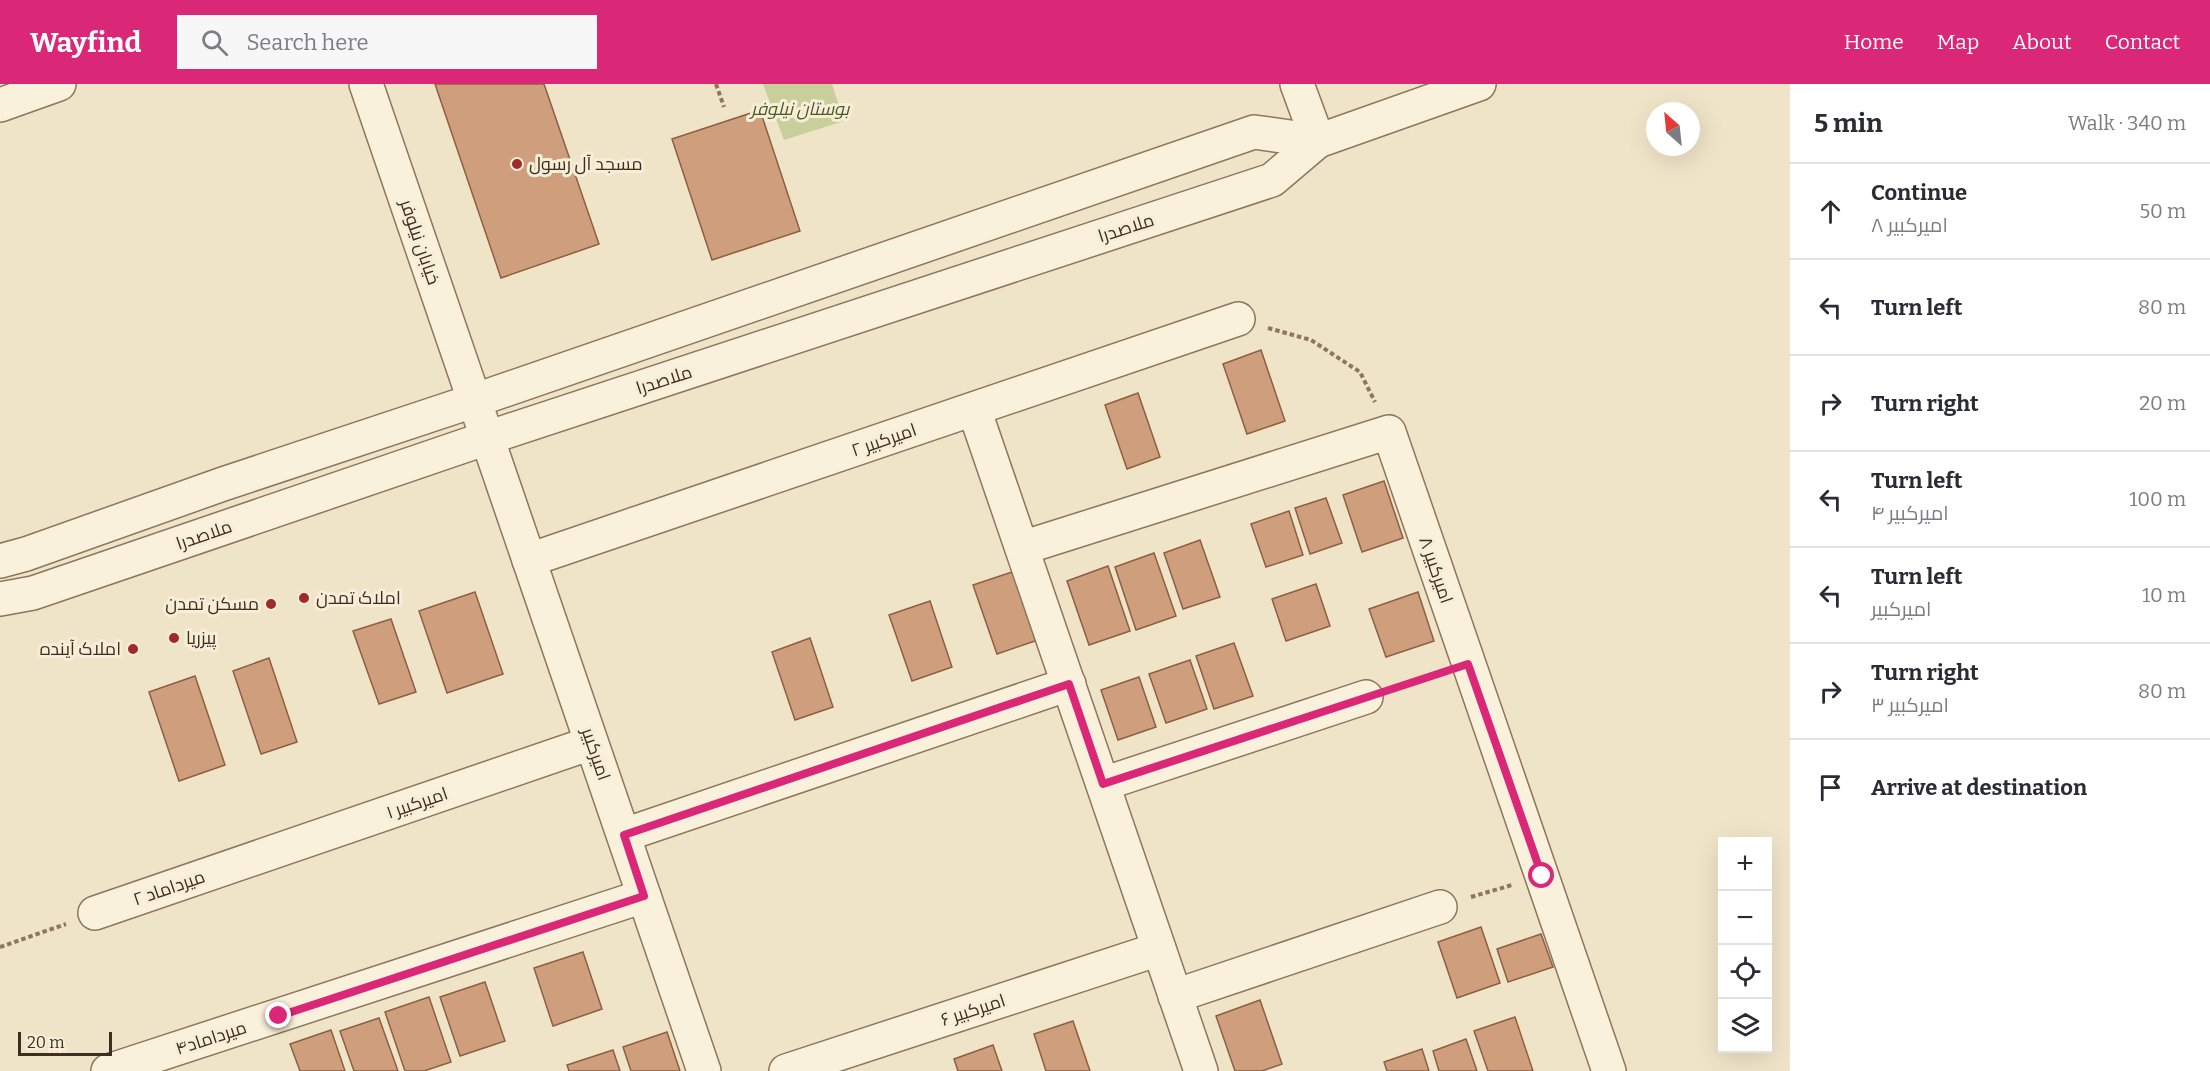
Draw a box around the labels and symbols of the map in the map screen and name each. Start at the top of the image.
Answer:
park label: بوستان نیلوفر [749,98,850,120]
north arrow [1646,102,1700,156]
place label: مسجد آل رسول [529,153,643,175]
marker: مسجد آل رسول [510,157,524,171]
street label: خیابان نیلوفر [395,196,445,287]
street label: ملاصدرا [1095,209,1157,247]
street label: ملاصدرا [633,361,695,399]
street label: امیرکبیر ۲ [849,419,919,461]
street label: ملاصدرا [173,515,235,555]
street label: امیرکبیر ۸ [1414,534,1458,606]
place label: املاک تمدن [316,587,401,609]
marker: املاک تمدن [297,591,311,605]
place label: مسکن تمدن [165,593,259,615]
marker: مسکن تمدن [264,597,278,611]
place label: پیزریا [186,627,217,650]
marker: پیزریا [167,631,181,645]
place label: املاک آینده [40,638,121,660]
marker: املاک آینده [126,642,140,656]
street label: امیرکبیر [576,724,615,783]
street label: امیرکبیر ۱ [383,782,451,824]
route start [1528,862,1554,888]
street label: میرداماد ۲ [130,865,208,911]
street label: امیرکبیر ۶ [938,989,1008,1031]
route end [265,1002,291,1028]
street label: میرداماد۴ [173,1016,249,1060]
scale bar [18,1029,112,1056]

